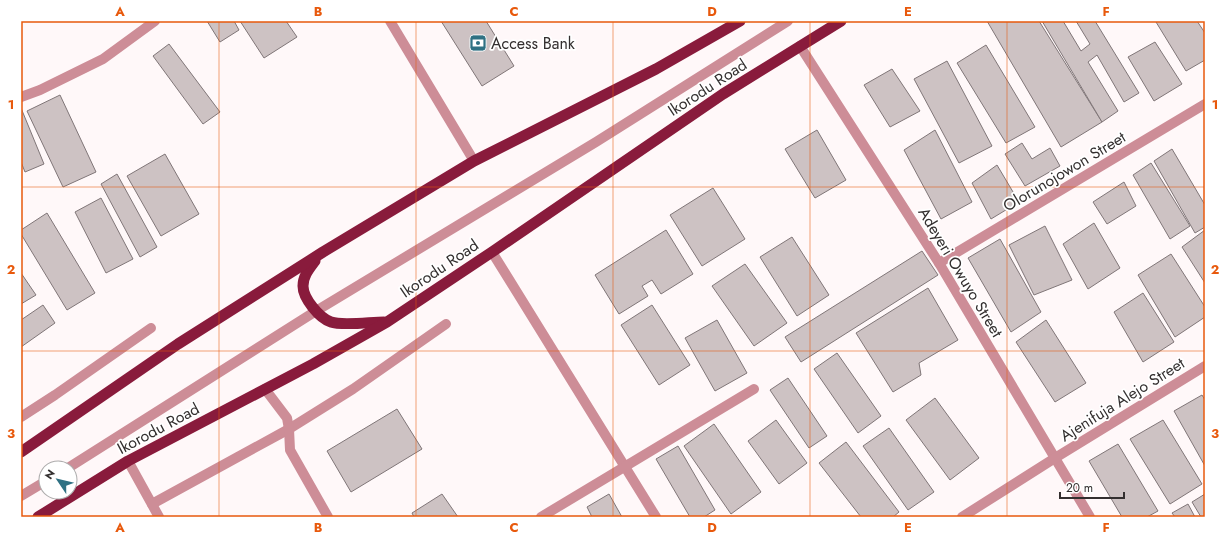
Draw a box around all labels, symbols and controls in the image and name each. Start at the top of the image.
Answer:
text: A [114,2,125,21]
text: B [314,2,323,21]
text: C [509,2,519,21]
text: D [707,2,717,21]
text: E [904,2,912,21]
text: F [1102,2,1110,21]
place label: Access Bank [491,32,576,55]
bank icon: Access Bank [468,33,488,53]
street label: Ikorodu Road [663,53,751,122]
text: 1 [8,95,14,114]
text: 1 [1212,95,1218,114]
street label: Olorunojowon Street [999,126,1130,217]
street label: Adeyeri Owuyo Street [913,203,1009,342]
street label: Ikorodu Road [395,234,483,303]
text: 2 [7,260,15,279]
text: 2 [1211,260,1219,279]
street label: Ajenifuja Alejo Street [1056,352,1189,447]
street label: Ikorodu Road [113,397,203,460]
text: 3 [7,424,15,443]
text: 3 [1211,424,1219,443]
north arrow [38,460,78,500]
text: N [41,466,59,482]
scale bar [1060,474,1124,500]
text: 20 m [1066,479,1093,497]
text: A [114,518,125,537]
text: B [314,518,323,537]
text: C [509,518,519,537]
text: D [707,518,717,537]
text: E [904,518,912,537]
text: F [1102,518,1110,537]

